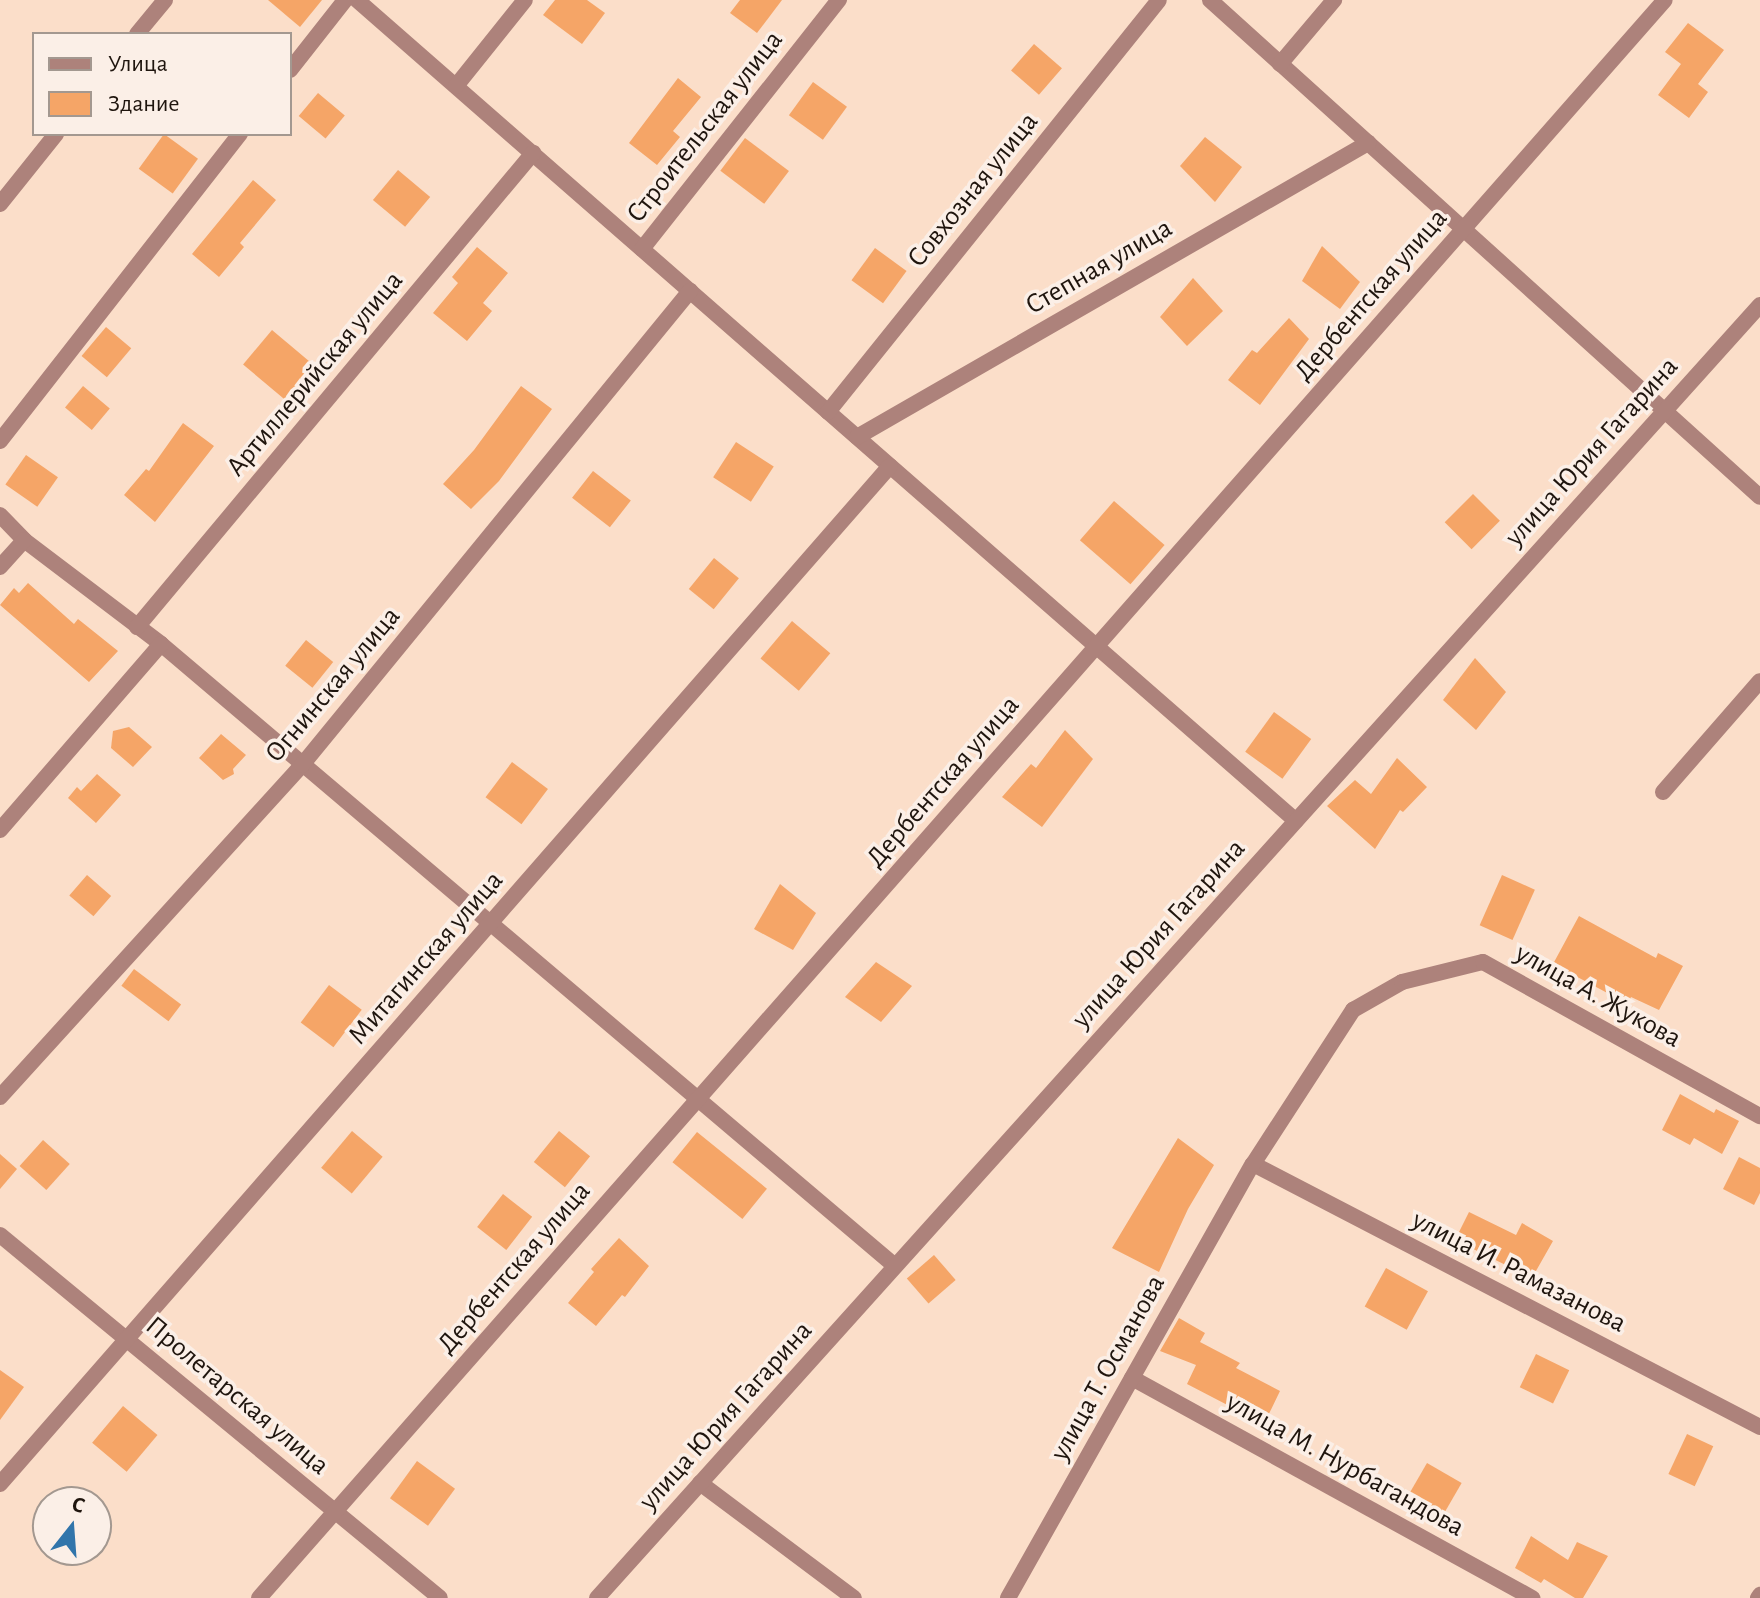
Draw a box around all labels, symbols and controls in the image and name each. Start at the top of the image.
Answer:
street label: Строительская улица [619,24,791,230]
legend [32,32,292,136]
text: Улица [108,52,168,76]
text: Здание [108,92,179,116]
street label: Совхозная улица [900,106,1046,274]
street label: Дербентская улица [1287,202,1455,388]
street label: Степная улица [1020,211,1178,323]
street label: Артиллерийская улица [219,265,411,483]
street label: улица Юрия Гагарина [1498,350,1686,554]
street label: Огнинская улица [258,600,408,770]
street label: Дербентская улица [859,689,1027,875]
street label: улица Юрия Гагарина [1065,832,1253,1036]
street label: Митагинская улица [341,864,511,1052]
street label: улица А. Жукова [1509,937,1687,1055]
street label: Дербентская улица [430,1175,598,1361]
street label: улица И. Рамазанова [1406,1204,1632,1340]
street label: улица Т. Османова [1043,1269,1173,1467]
street label: Пролетарская улица [138,1309,336,1483]
street label: улица Юрия Гагарина [632,1314,820,1518]
street label: улица М. Нурбагандова [1220,1386,1470,1544]
north arrow [32,1486,112,1566]
text: С [69,1493,87,1517]

